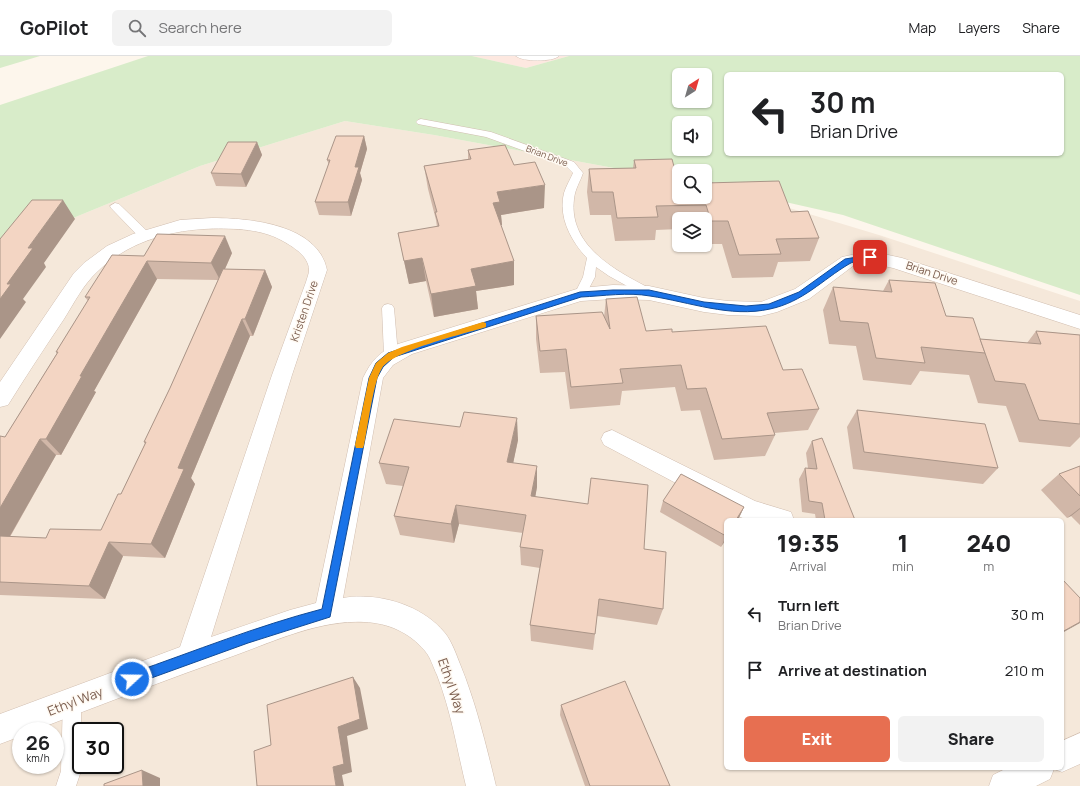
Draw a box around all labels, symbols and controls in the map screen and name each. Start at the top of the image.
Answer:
search box [112,10,392,46]
text: GoPilot [20,15,88,41]
icon: search [126,17,148,39]
text: Search here [158,17,242,38]
text: Map [908,18,936,37]
text: Layers [958,18,1000,37]
text: Share [1022,18,1060,37]
north arrow [672,68,712,108]
map controls [672,68,712,252]
text: 30 m [810,83,875,121]
icon: left [744,88,796,140]
button: sound [672,116,712,156]
text: Brian Drive [810,119,898,143]
street label: Brian Drive [524,142,570,169]
button: search [672,164,712,204]
button: layers [672,212,712,252]
pin [853,240,887,274]
icon: arrive [859,246,881,268]
street label: Brian Drive [904,257,961,288]
street label: Kristen Drive [286,278,321,343]
text: 19:35 [777,526,839,559]
text: 1 [897,526,908,559]
text: 240 [966,526,1011,559]
text: Arrival [789,557,827,575]
text: min [892,557,914,575]
text: m [983,557,994,575]
text: Turn left [778,595,840,616]
icon: left [744,603,766,625]
text: 30 m [1011,604,1044,625]
text: Brian Drive [778,616,842,634]
street label: Ethyl Way [434,656,470,717]
position arrow [111,658,153,700]
icon: arrive [744,659,766,681]
text: Arrive at destination [778,660,927,681]
text: 210 m [1005,660,1044,681]
street label: Ethyl Way [45,682,105,720]
button: Exit [744,716,890,762]
button: Share [898,716,1044,762]
speed limit sign: 30 [72,722,124,774]
text: 26 [26,729,50,756]
text: km/h [26,751,50,765]

